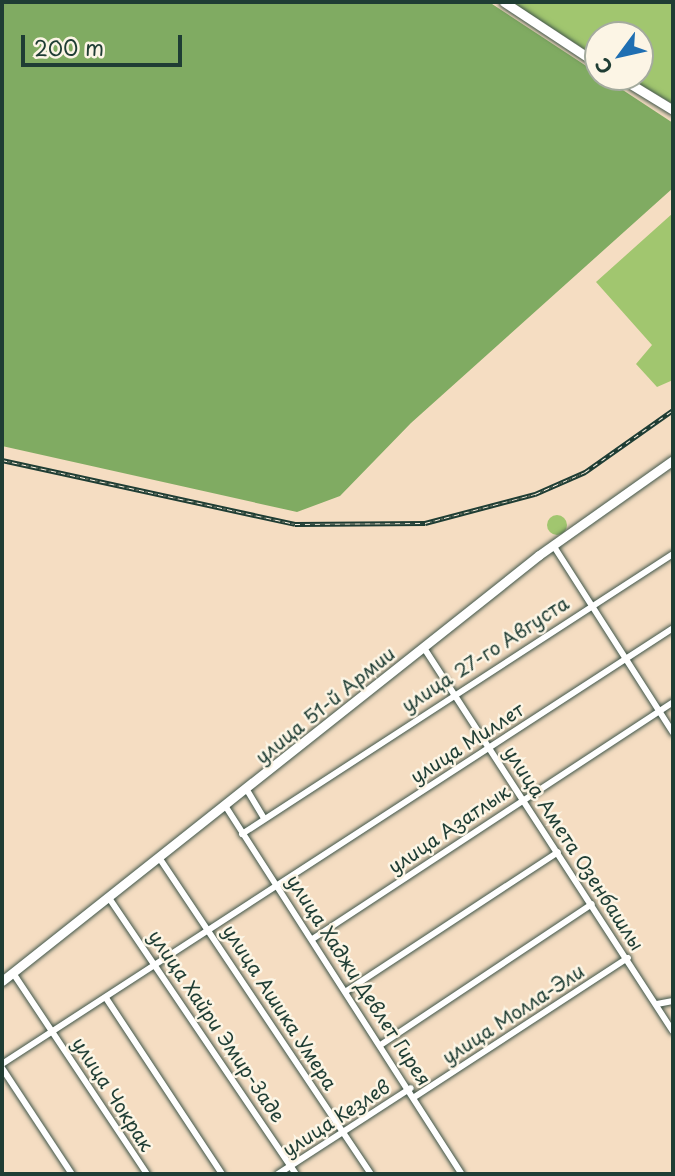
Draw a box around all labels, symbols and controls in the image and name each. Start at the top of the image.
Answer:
scale bar [24,21,186,65]
north arrow [584,21,654,91]
text: 200 m [34,31,104,63]
text: С [587,53,619,80]
street label: улица 27-го Августа [396,591,574,717]
street label: улица 51-й Армии [250,641,400,769]
street label: улица Миллет [405,698,529,788]
street label: улица Амета Озенбашлы [499,741,649,955]
street label: улица Азатлык [383,780,515,878]
street label: улица Хаджи Девлет Гирея [281,869,437,1091]
street label: улица Ашика Умера [218,919,342,1095]
street label: улица Хайри Эмир-Заде [143,925,291,1127]
street label: улица Молла-Эли [437,959,589,1069]
street label: улица Чокрак [67,1032,159,1156]
street label: улица Кезлев [278,1075,394,1161]

